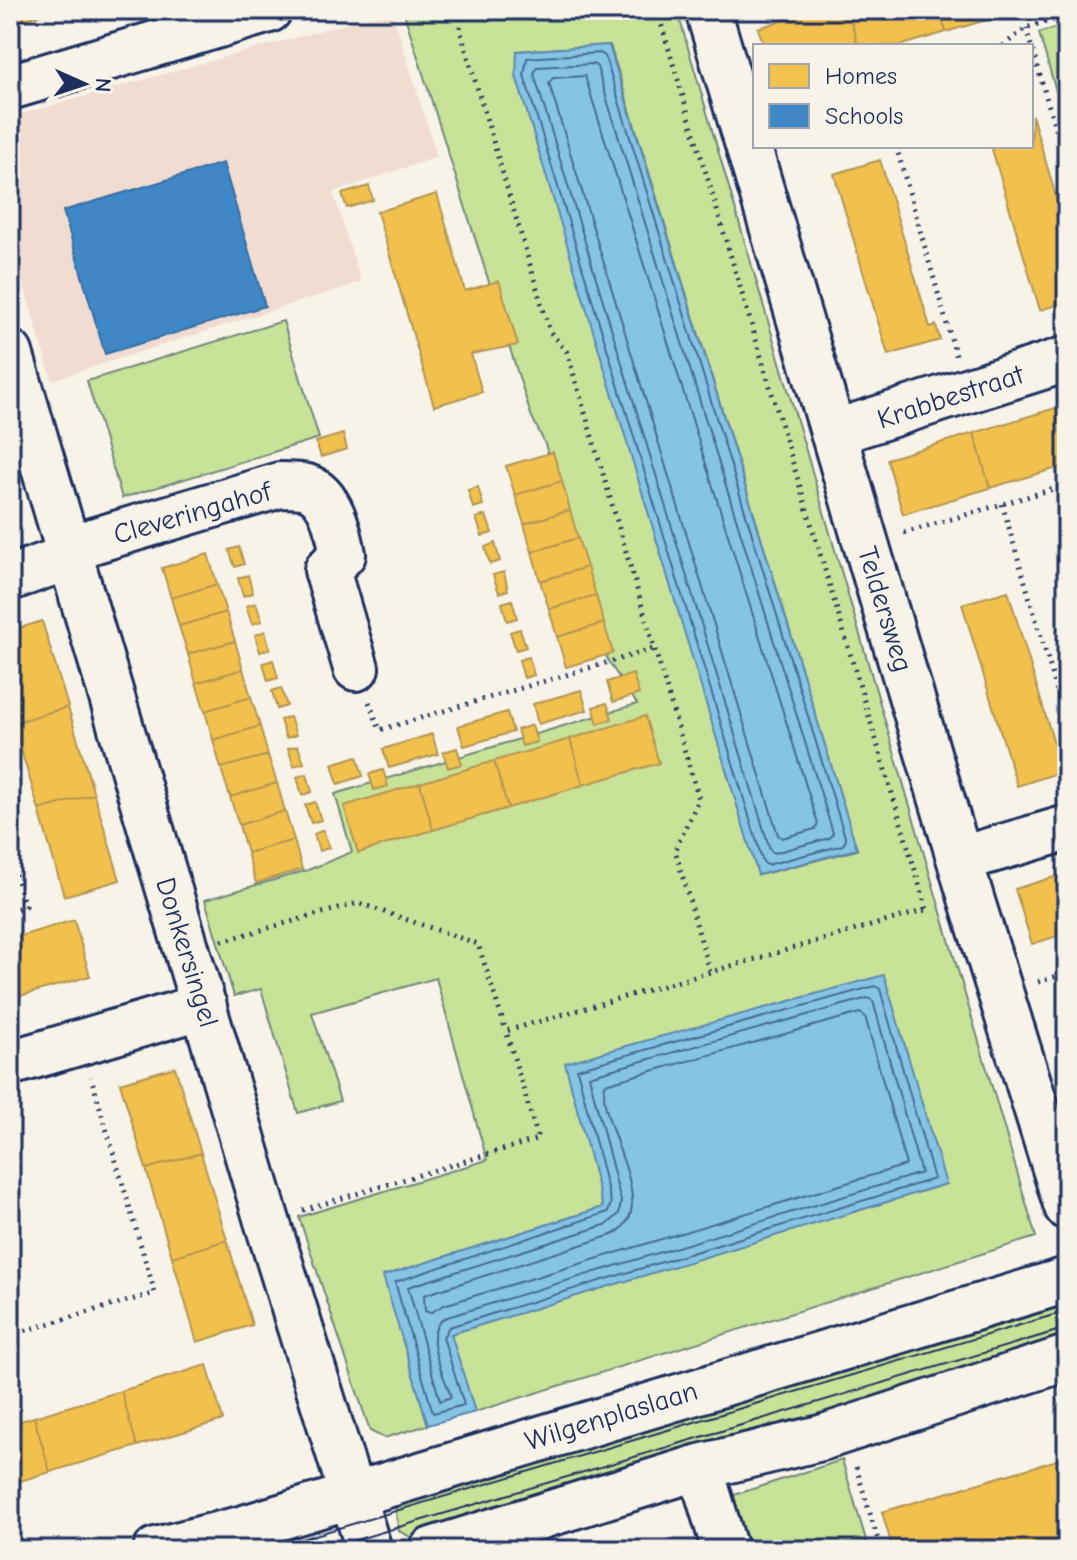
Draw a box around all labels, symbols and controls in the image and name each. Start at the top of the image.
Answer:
north arrow [44,44,124,124]
legend [753,44,1033,148]
text: Homes [825,62,897,90]
text: N [90,77,116,93]
text: Schools [825,102,903,130]
street label: Krabbestraat [873,358,1028,436]
street label: Cleveringahof [110,475,277,551]
street label: Teldersweg [851,543,919,676]
street label: Donkersingel [149,874,225,1031]
street label: Wilgenplaslaan [521,1375,701,1457]

